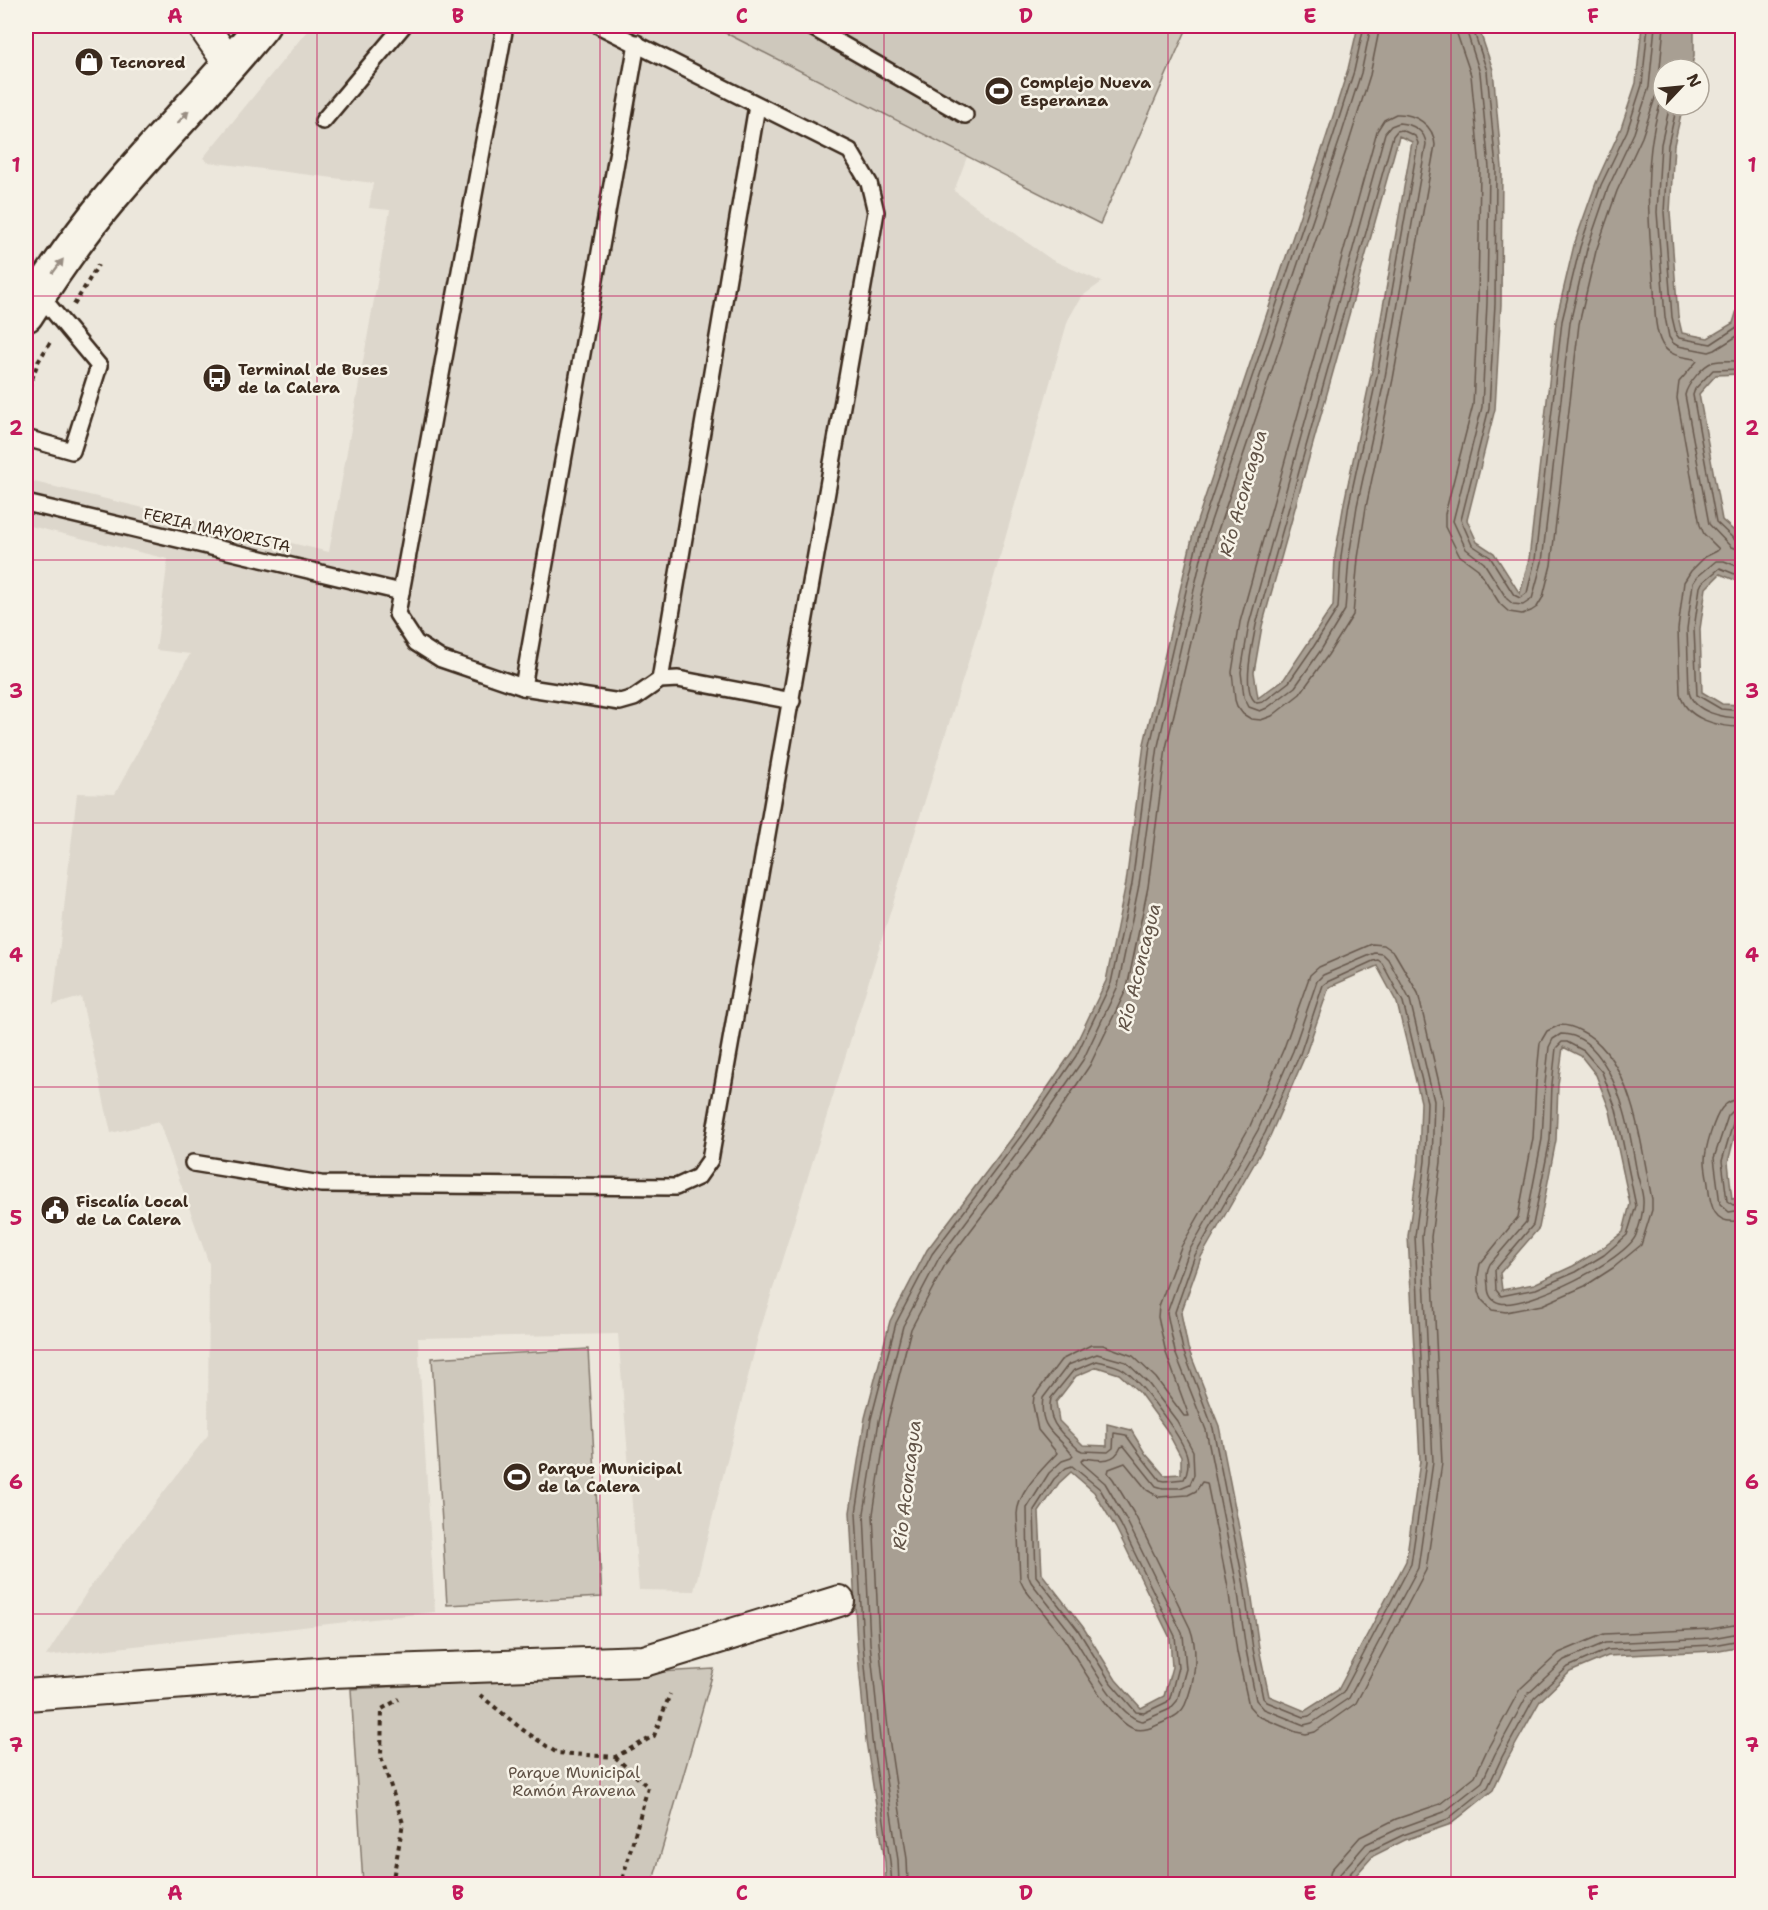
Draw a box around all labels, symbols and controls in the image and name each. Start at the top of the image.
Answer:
text: A [167,3,183,29]
text: B [452,3,464,29]
text: C [736,3,748,29]
text: D [1019,3,1033,29]
text: E [1303,3,1317,29]
text: F [1587,3,1599,29]
shop icon: Tecnored [73,46,105,78]
place label: Tecnored [110,52,186,73]
north arrow [1651,57,1711,117]
text: N [1682,70,1706,91]
place label: Complejo Nueva Esperanza [1020,72,1151,111]
sports icon: Complejo Nueva Esperanza [983,75,1015,107]
one-way arrow [176,110,189,125]
text: 1 [11,152,21,178]
text: 1 [1747,152,1757,178]
one-way arrow [52,259,64,274]
place label: Terminal de Buses de la Calera [238,359,388,398]
bus stop icon: Terminal de Buses de la Calera [201,362,233,394]
text: 2 [9,415,23,441]
text: 2 [1745,415,1759,441]
water label: Río Aconcagua [1213,427,1273,559]
street label: FERIA MAYORISTA [141,503,293,557]
text: 3 [9,678,23,704]
text: 3 [1745,678,1759,704]
water label: Río Aconcagua [1112,901,1166,1033]
text: 4 [9,942,23,968]
text: 4 [1745,942,1759,968]
place label: Fiscalía Local de La Calera [76,1191,189,1230]
public building icon: Fiscalía Local de La Calera [39,1194,71,1226]
text: 5 [10,1205,22,1231]
text: 5 [1746,1205,1758,1231]
water label: Río Aconcagua [887,1419,927,1551]
place label: Parque Municipal de la Calera [538,1458,682,1497]
sports icon: Parque Municipal de la Calera [501,1461,533,1493]
text: 6 [9,1469,23,1495]
text: 6 [1745,1469,1759,1495]
text: 7 [9,1732,23,1758]
text: 7 [1745,1732,1759,1758]
park label: Parque Municipal Ramón Aravena [508,1762,640,1801]
text: A [167,1880,183,1906]
text: B [452,1880,464,1906]
text: C [736,1880,748,1906]
text: D [1019,1880,1033,1906]
text: E [1303,1880,1317,1906]
text: F [1587,1880,1599,1906]

